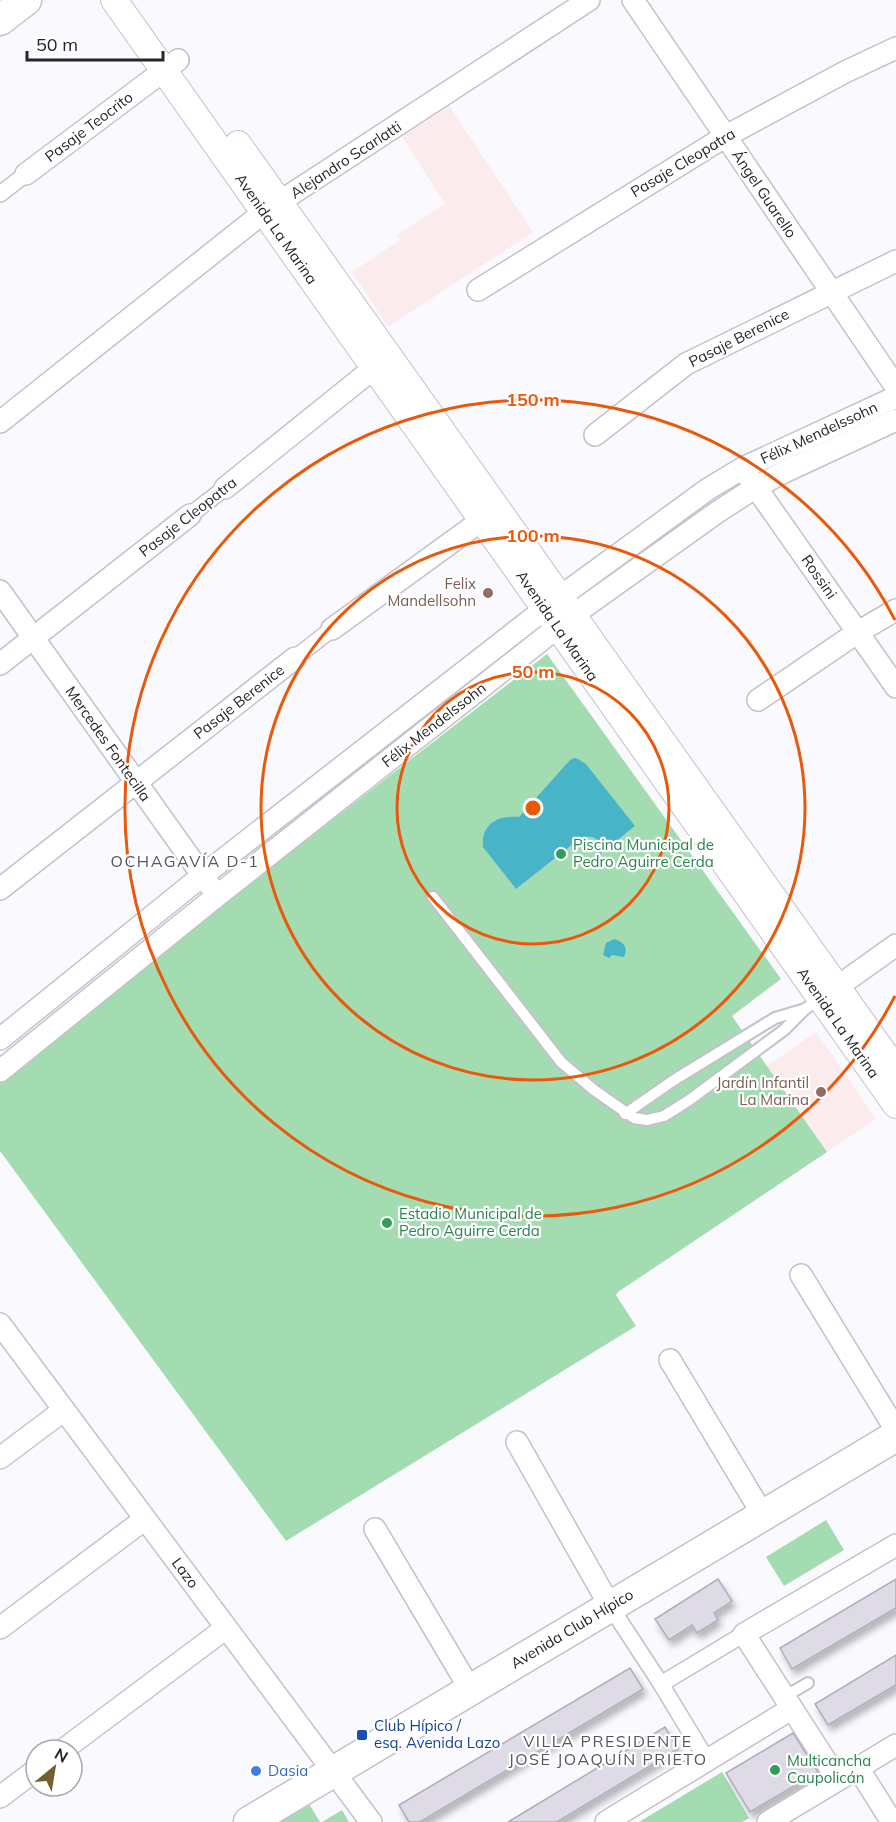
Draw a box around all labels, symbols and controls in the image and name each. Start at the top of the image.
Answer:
scale bar [27,24,164,62]
text: 50 m [36,33,78,56]
street label: Pasaje Teocrito [41,87,136,166]
street label: Alejandro Scarlatti [287,117,405,203]
street label: Pasaje Cleopatra [627,124,738,201]
street label: Ángel Guarello [728,146,801,241]
street label: Avenida La Marina [231,170,322,288]
street label: Pasaje Berenice [685,304,792,371]
text: 150 m [506,388,560,411]
street label: Félix Mendelssohn [757,397,880,468]
street label: Pasaje Cleopatra [135,473,240,561]
text: 100 m [506,524,560,547]
street label: Rossini [797,551,841,602]
street label: Avenida La Marina [512,567,603,685]
place label: Felix Mandellsohn [387,574,476,610]
marker: Felix Mandellsohn [481,586,495,600]
street label: Pasaje Berenice [189,660,288,743]
text: 50 m [512,660,554,683]
street label: Félix Mendelssohn [378,678,490,771]
street label: Mercedes Fontecilla [62,682,155,805]
centre of rings [523,798,543,818]
place label: Piscina Municipal de Pedro Aguirre Cerda [573,835,714,871]
marker: Piscina Municipal de Pedro Aguirre Cerda [554,847,568,861]
district label: OCHAGAVÍA D-1 [111,851,259,871]
street label: Avenida La Marina [793,964,884,1082]
place label: Jardín Infantil La Marina [717,1073,809,1109]
marker: Jardín Infantil La Marina [814,1085,828,1099]
place label: Estadio Municipal de Pedro Aguirre Cerda [399,1204,542,1240]
marker: Estadio Municipal de Pedro Aguirre Cerda [380,1216,394,1230]
street label: Lazo [168,1554,203,1592]
street label: Avenida Club Hípico [507,1584,637,1673]
place label: Club Hípico / esq. Avenida Lazo [374,1716,500,1752]
marker: Club Hípico / esq. Avenida Lazo [355,1728,369,1742]
district label: VILLA PRESIDENTE JOSÉ JOAQUÍN PRIETO [508,1731,708,1769]
north arrow [24,1738,84,1798]
text: N [51,1743,72,1767]
place label: Multicancha Caupolicán [787,1751,871,1787]
place label: Dasia [268,1761,308,1780]
marker: Multicancha Caupolicán [768,1763,782,1777]
marker: Dasia [249,1764,263,1778]

